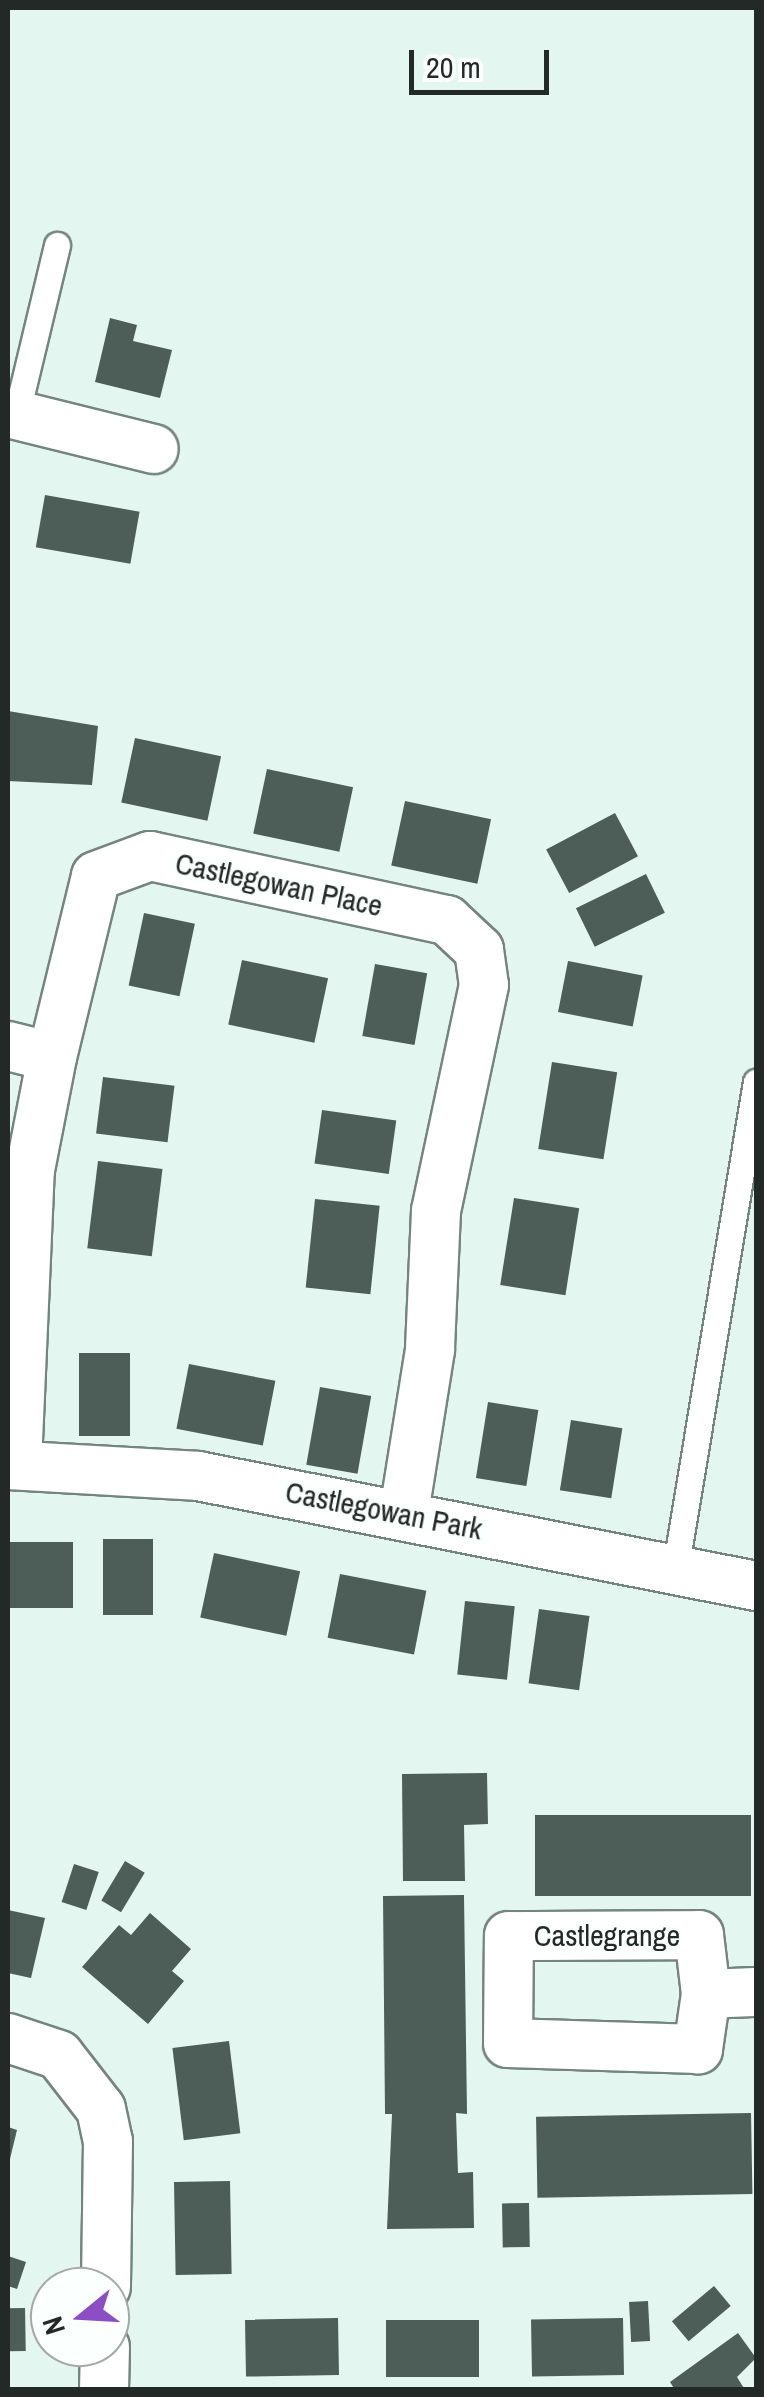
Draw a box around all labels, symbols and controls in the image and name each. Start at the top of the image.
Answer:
scale bar [414,30,554,92]
text: 20 m [426,47,481,87]
street label: Castlegowan Place [172,845,386,923]
street label: Castlegowan Park [283,1473,485,1547]
street label: Castlegrange [534,1917,680,1953]
north arrow [30,2267,130,2367]
text: N [33,2312,74,2339]

